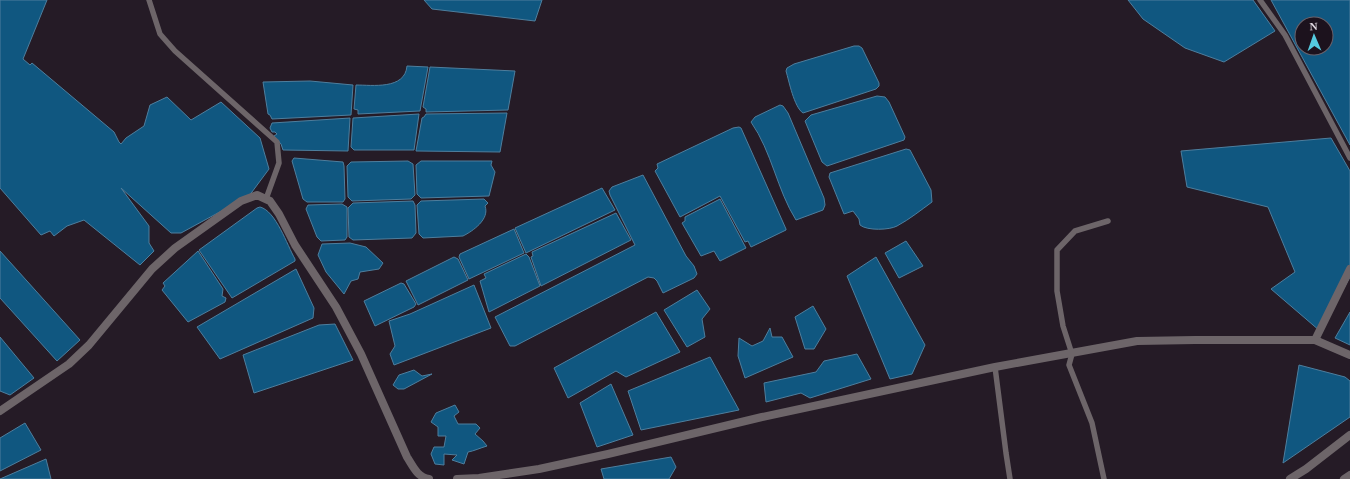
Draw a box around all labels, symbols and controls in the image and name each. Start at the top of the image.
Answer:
north arrow [1294,16,1334,56]
text: N [1309,20,1318,32]

